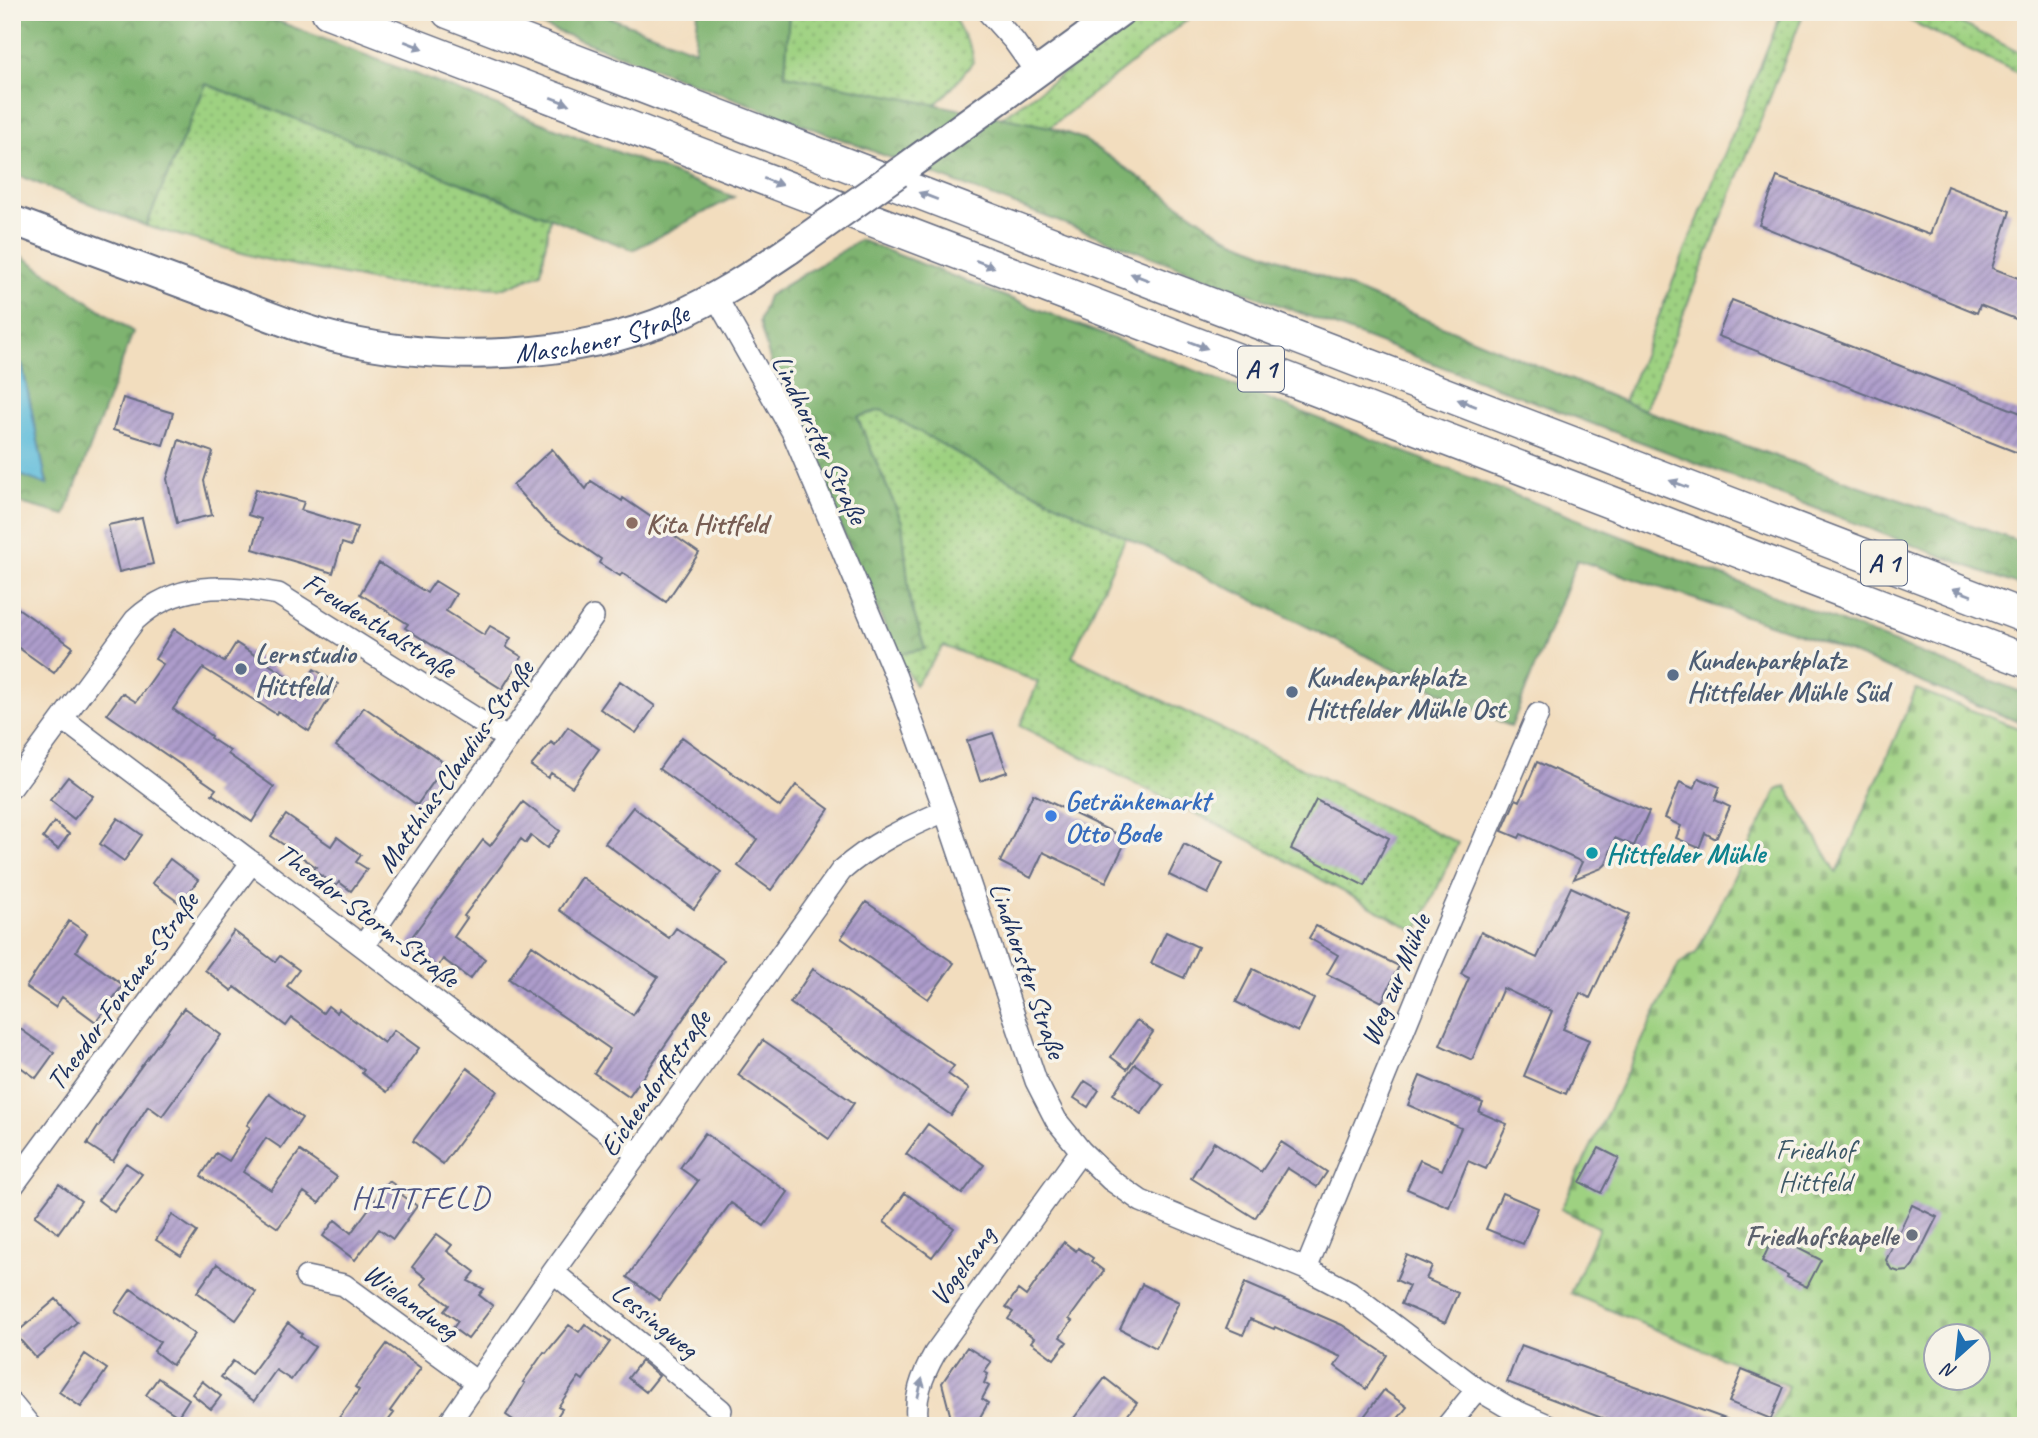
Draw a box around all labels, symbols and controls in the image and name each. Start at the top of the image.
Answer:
one-way arrow [404,40,425,51]
one-way arrow [550,96,571,107]
one-way arrow [762,177,783,188]
one-way arrow [917,190,938,201]
one-way arrow [975,258,996,269]
one-way arrow [1129,272,1150,283]
street label: Maschener Straße [514,294,696,370]
one-way arrow [1187,340,1208,351]
road number: A 1 [1238,346,1284,392]
street label: Lindhorster Straße [764,349,877,531]
one-way arrow [1456,397,1477,408]
one-way arrow [1669,478,1690,489]
place label: Kita Hittfeld [646,506,772,541]
marker: Kita Hittfeld [624,515,640,531]
road number: A 1 [1861,540,1907,586]
street label: Freudenthalstraße [297,564,465,687]
one-way arrow [1951,587,1972,598]
place label: Lernstudio Hittfeld [255,636,357,703]
place label: Kundenparkplatz Hittfelder Mühle Süd [1687,642,1893,709]
street label: Matthias-Claudius-Straße [369,652,542,879]
place label: Kundenparkplatz Hittfelder Mühle Ost [1306,659,1508,726]
marker: Lernstudio Hittfeld [233,661,249,677]
marker: Kundenparkplatz Hittfelder Mühle Süd [1665,667,1681,683]
marker: Kundenparkplatz Hittfelder Mühle Ost [1284,684,1300,700]
place label: Getränkemarkt Otto Bode [1065,783,1214,850]
marker: Getränkemarkt Otto Bode [1043,808,1059,824]
street label: Theodor-Storm-Straße [270,835,468,996]
place label: Hittfelder Mühle [1606,836,1768,871]
marker: Hittfelder Mühle [1584,845,1600,861]
street label: Lindhorster Straße [982,877,1075,1064]
street label: Theodor-Fontane-Straße [38,883,207,1097]
street label: Weg zur Mühle [1352,907,1439,1051]
street label: Eichendorffstraße [592,1001,719,1163]
park label: Friedhof Hittfeld [1776,1132,1860,1199]
district label: HITTFELD [351,1177,491,1218]
street label: Vogelsang [921,1218,1004,1313]
place label: Friedhofskapelle [1745,1218,1901,1253]
marker: Friedhofskapelle [1904,1227,1920,1243]
street label: Wielandweg [357,1255,467,1348]
street label: Lessingweg [605,1274,707,1367]
north arrow [1923,1322,1993,1392]
text: N [1936,1356,1960,1385]
one-way arrow [915,1377,926,1399]

